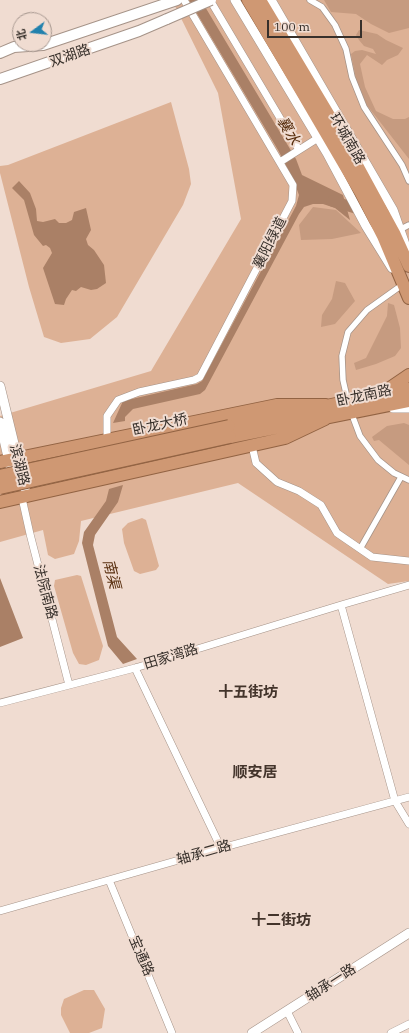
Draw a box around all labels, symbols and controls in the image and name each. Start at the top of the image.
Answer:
north arrow [12,12,52,52]
scale bar [269,12,364,38]
text: 100 m [274,19,310,34]
text: 北 [13,28,30,42]
street label: 双湖路 [47,41,93,71]
street label: 环城南路 [326,111,368,167]
water label: 襄水 [273,114,303,148]
street label: 襄阳绿道 [250,214,290,272]
street label: 卧龙南路 [335,382,393,410]
street label: 卧龙大桥 [131,411,189,439]
street label: 滨湖路 [6,443,32,487]
water label: 南渠 [99,557,123,591]
street label: 法院南路 [30,563,60,621]
street label: 田家湾路 [142,641,200,673]
district label: 十五街坊 [218,684,278,702]
district label: 顺安居 [233,764,277,782]
street label: 轴承二路 [175,837,233,869]
district label: 十二街坊 [251,912,311,930]
street label: 宝通路 [125,933,157,979]
street label: 轴承一路 [303,961,359,1005]

